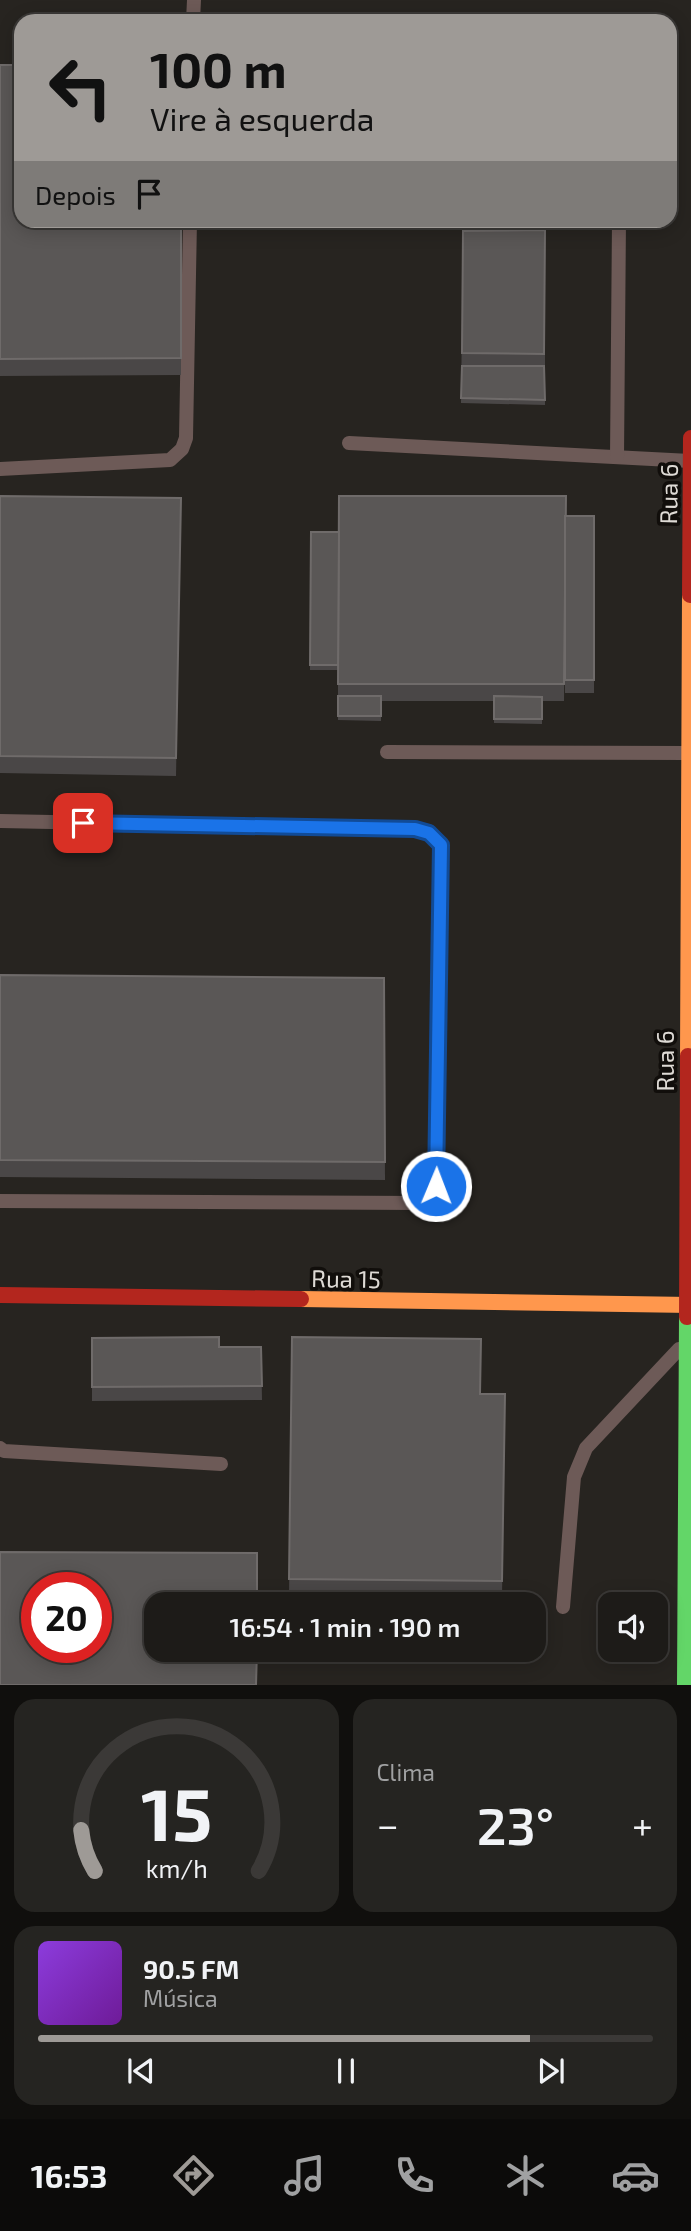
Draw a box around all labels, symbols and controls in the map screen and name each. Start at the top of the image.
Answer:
text: 100 m [150,39,287,98]
icon: left [35,42,126,133]
text: Vire à esquerda [150,99,374,137]
icon: arrive [130,175,168,213]
text: Depois [35,179,116,210]
street label: Rua 6 [653,463,683,525]
pin [53,793,113,853]
icon: arrive [64,804,102,842]
street label: Rua 6 [650,1031,679,1091]
position arrow [399,1149,473,1223]
street label: Rua 15 [311,1263,381,1293]
speed limit sign: 20 [21,1572,112,1663]
map controls [598,1592,668,1662]
button: sound [598,1592,668,1662]
text: 16:54 · 1 min · 190 m [230,1611,460,1642]
text: Clima [377,1758,435,1786]
text: 15 [140,1769,212,1857]
text: 23° [477,1793,554,1855]
text: − [377,1801,399,1847]
text: + [632,1801,653,1847]
text: km/h [145,1853,207,1883]
text: 90.5 FM [143,1953,239,1984]
text: Música [143,1984,218,2012]
icon: previous [122,2052,160,2090]
icon: pause [327,2052,365,2090]
icon: next [532,2052,570,2090]
icon: directions [169,2151,218,2200]
icon: music [280,2151,329,2200]
icon: phone [390,2151,439,2200]
icon: climate [501,2151,550,2200]
icon: car [611,2151,660,2200]
text: 16:53 [31,2156,108,2194]

